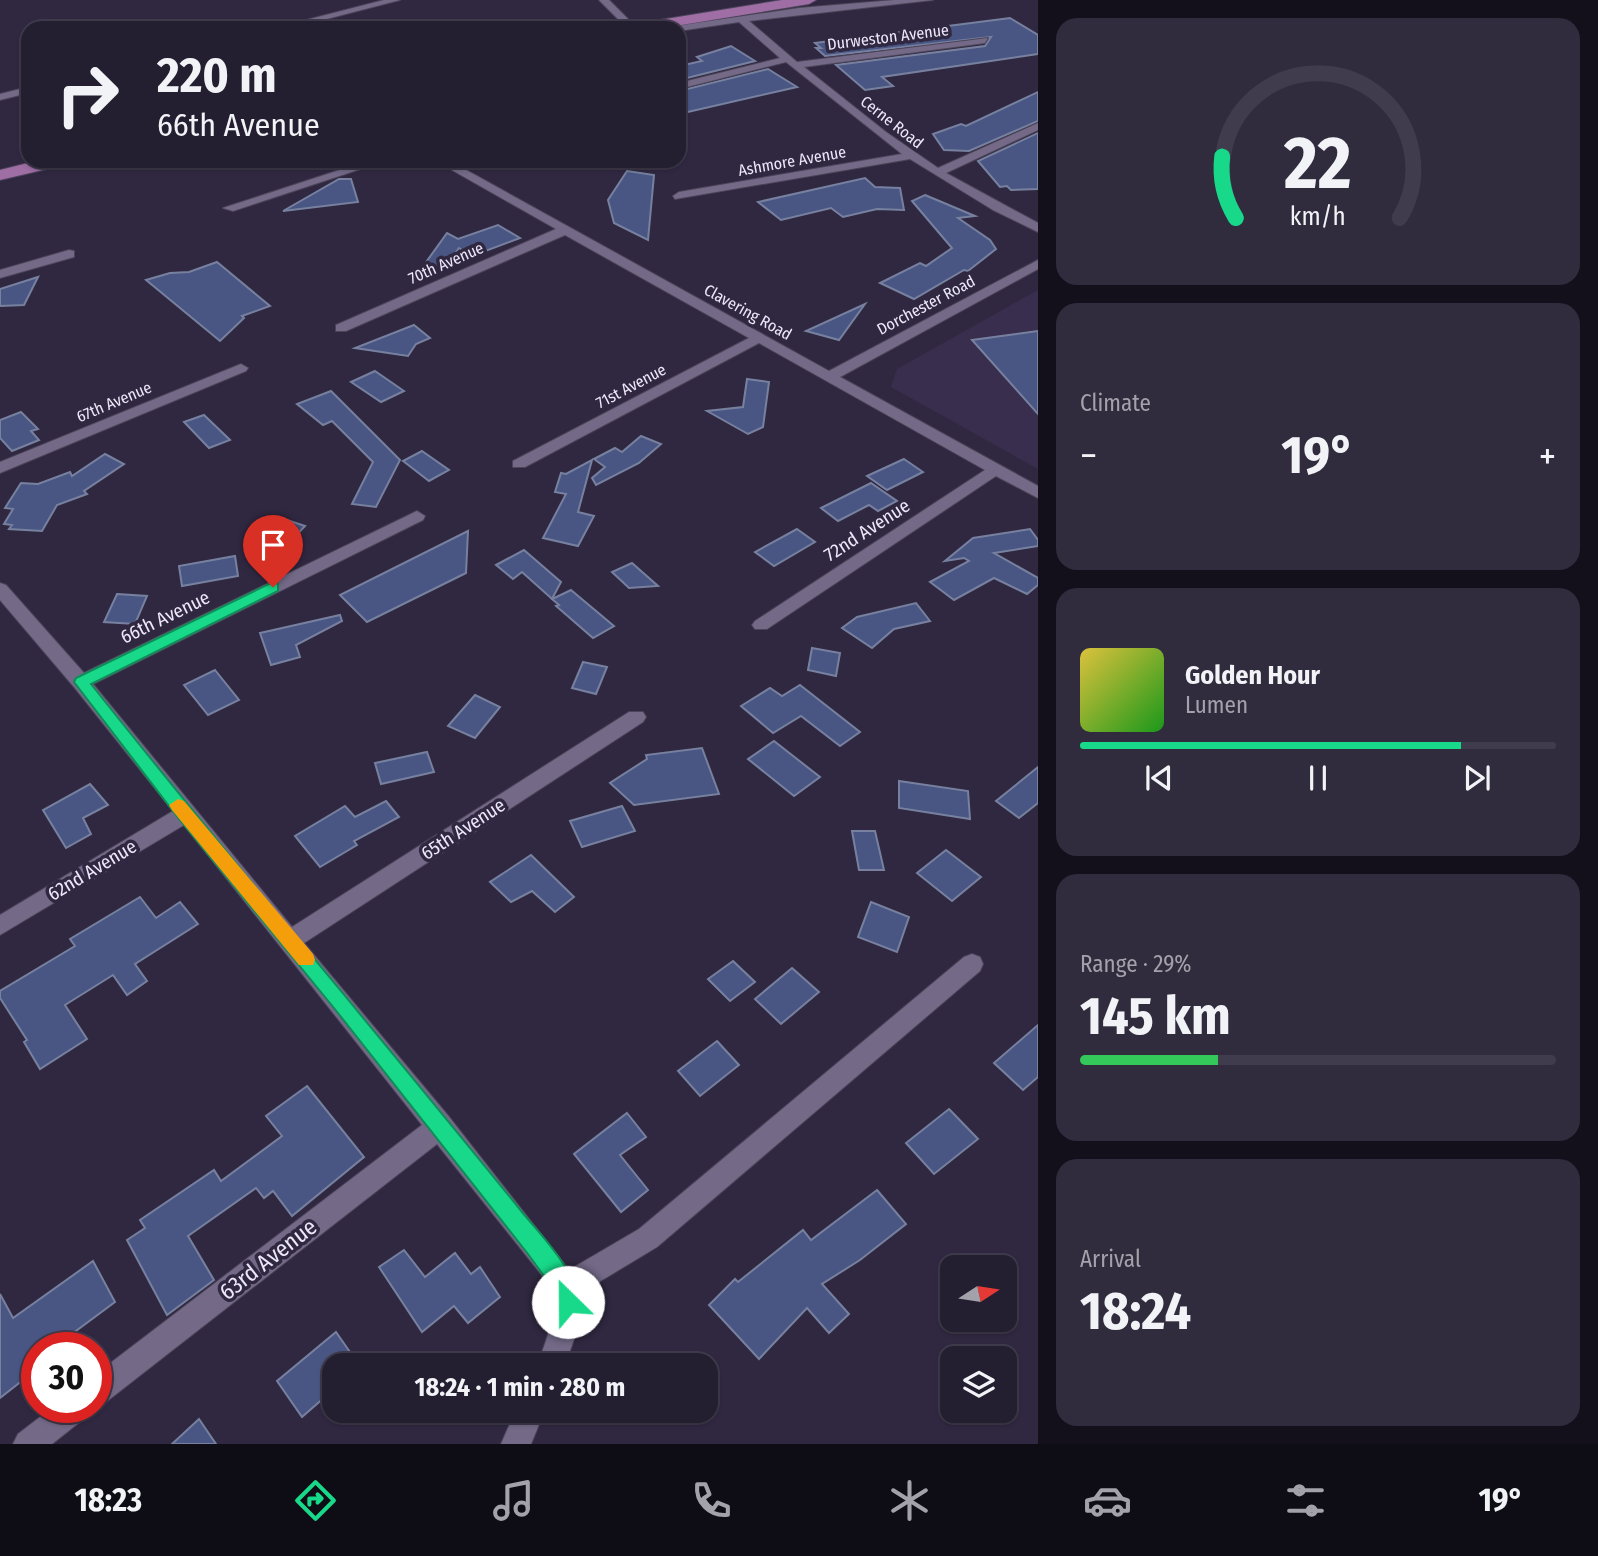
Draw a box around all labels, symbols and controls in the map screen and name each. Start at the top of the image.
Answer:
street label: Durweston Avenue [826,20,950,54]
text: 220 m [157,46,277,105]
icon: right [42,49,133,140]
street label: Cerne Road [857,92,927,152]
text: 66th Avenue [157,106,320,144]
text: 22 [1283,120,1352,207]
street label: Ashmore Avenue [737,142,848,180]
text: km/h [1290,201,1346,231]
street label: 70th Avenue [406,238,487,288]
street label: Dorchester Road [874,271,978,339]
street label: Clavering Road [701,280,795,344]
street label: 71st Avenue [593,360,669,412]
street label: 67th Avenue [74,378,154,426]
text: Climate [1080,389,1151,417]
text: 19° [1281,424,1355,487]
text: − [1080,433,1097,479]
text: + [1539,433,1556,479]
street label: 72nd Avenue [820,494,914,566]
pin [243,515,303,587]
icon: arrive [254,526,292,564]
street label: 66th Avenue [117,585,213,649]
text: Golden Hour [1185,660,1320,691]
text: Lumen [1185,691,1248,719]
icon: previous [1140,759,1178,797]
icon: pause [1299,759,1337,797]
icon: next [1458,759,1496,797]
street label: 65th Avenue [417,793,509,865]
street label: 62nd Avenue [43,835,141,905]
text: Range · 29% [1080,950,1192,978]
text: 145 km [1080,985,1231,1048]
street label: 63rd Avenue [214,1212,322,1306]
text: Arrival [1080,1245,1141,1273]
north arrow [940,1255,1017,1332]
map controls [940,1255,1017,1423]
position arrow [531,1265,605,1339]
text: 18:24 [1080,1280,1191,1343]
speed limit sign: 30 [21,1332,112,1423]
button: layers [940,1346,1017,1423]
text: 18:24 · 1 min · 280 m [415,1372,625,1403]
icon: directions [291,1476,340,1525]
icon: music [489,1476,538,1525]
icon: phone [687,1476,736,1525]
icon: climate [885,1476,934,1525]
icon: car [1083,1476,1132,1525]
icon: filters [1281,1476,1330,1525]
text: 18:23 [74,1481,142,1519]
text: 19° [1478,1481,1523,1519]

